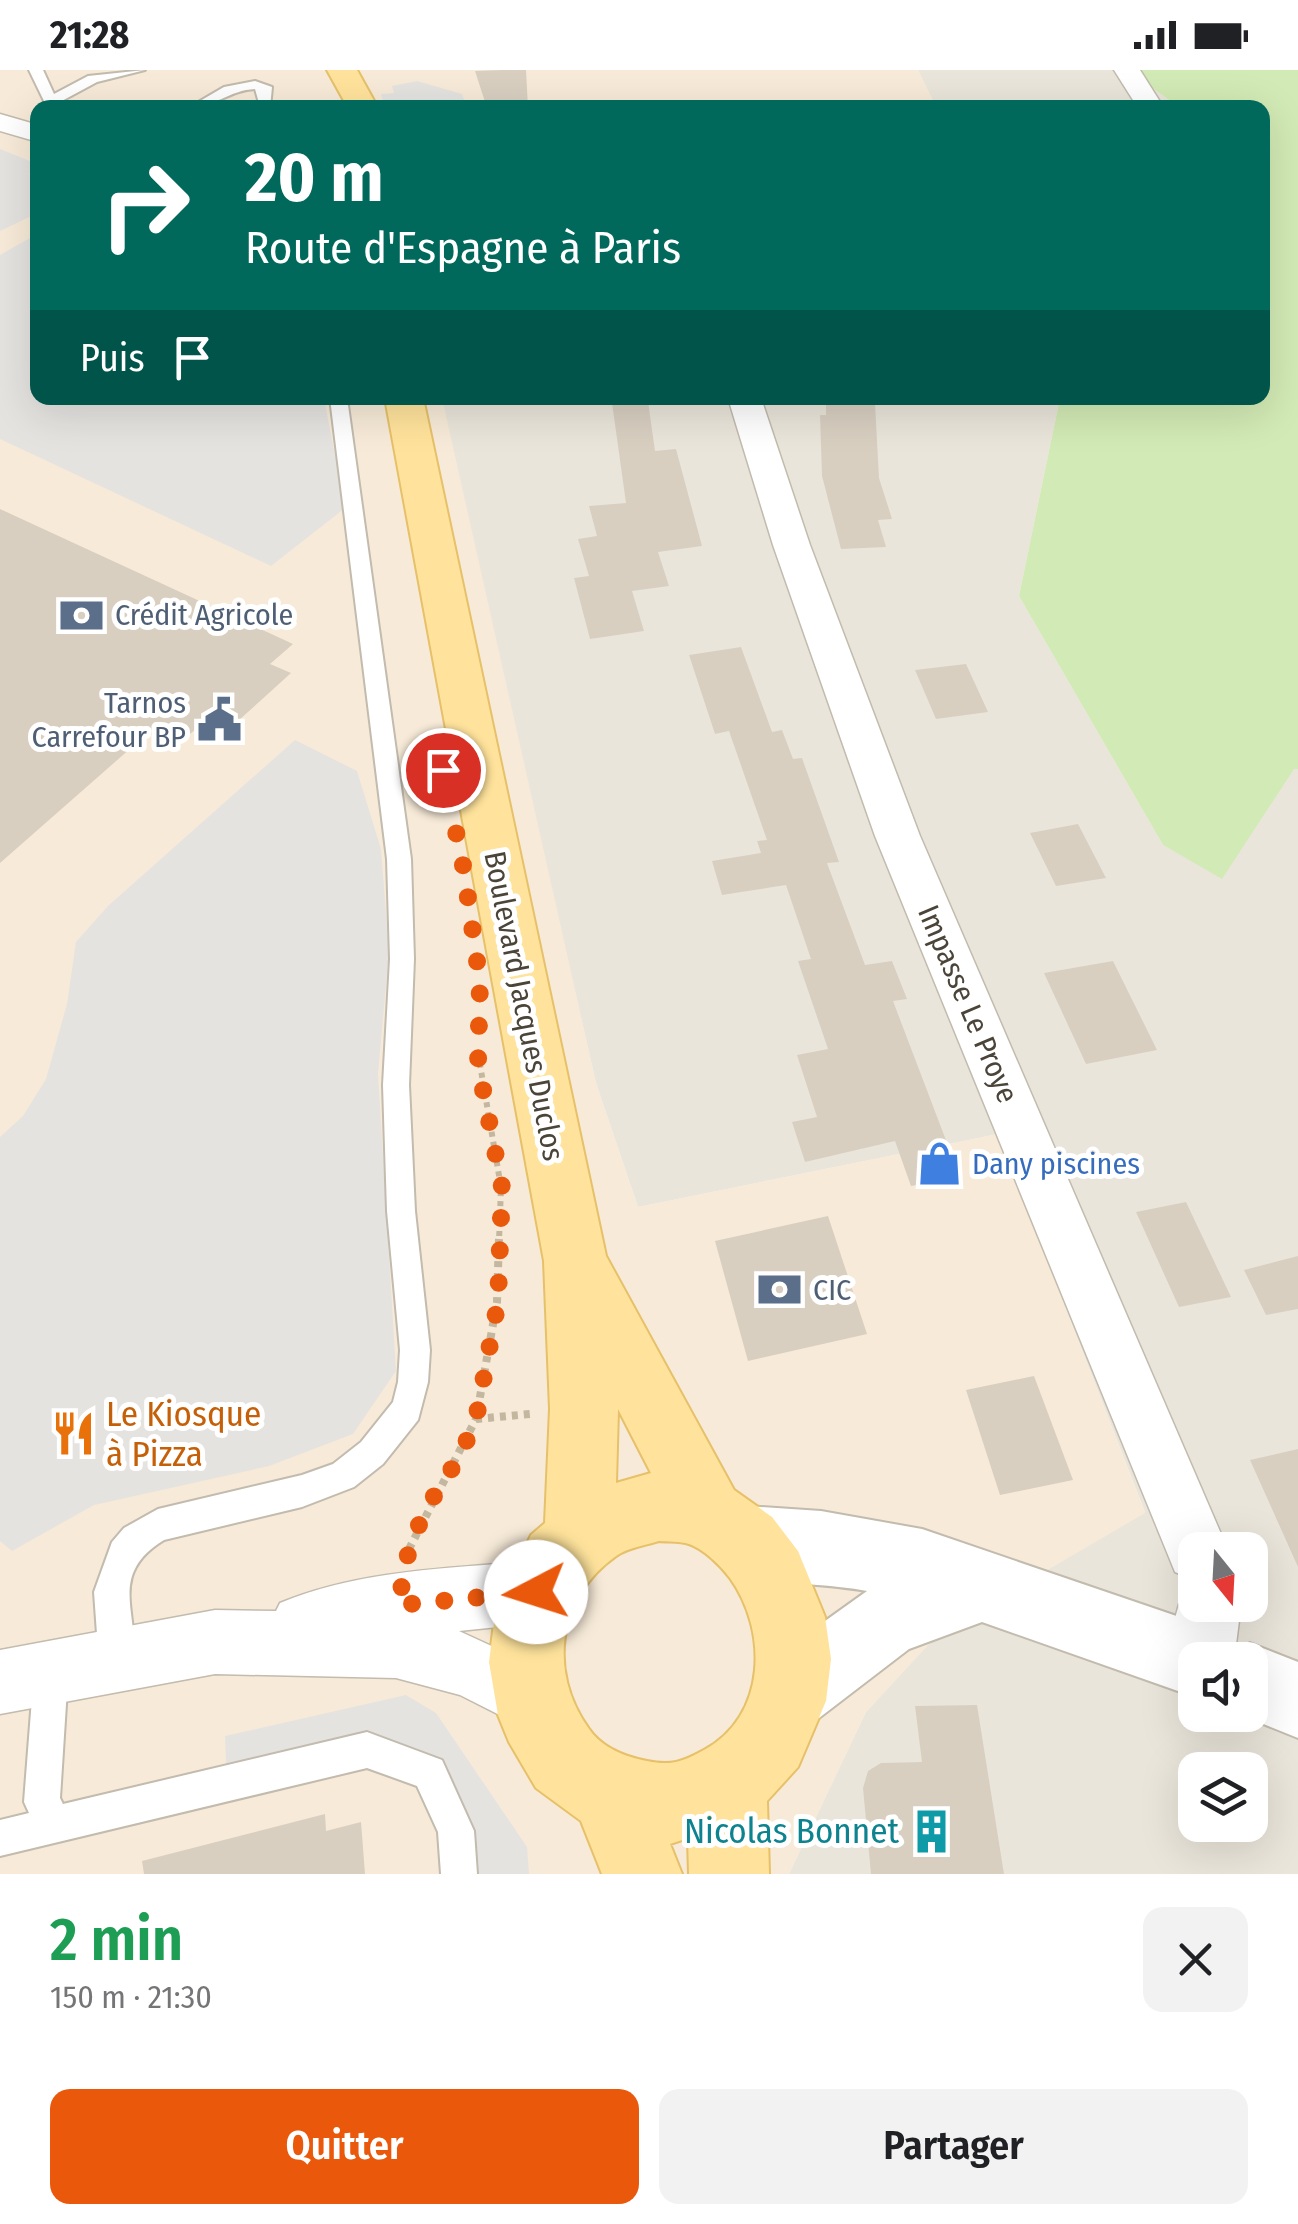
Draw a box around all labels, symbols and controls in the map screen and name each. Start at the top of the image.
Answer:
text: 21:28 [50,12,129,58]
text: 20 m [245,136,384,220]
icon: right [80,140,210,270]
text: Route d'Espagne à Paris [245,221,681,275]
icon: arrive [165,330,220,385]
text: Puis [80,335,145,381]
bank icon: Crédit Agricole [58,591,106,639]
place label: Crédit Agricole [115,597,293,633]
place label: Tarnos Carrefour BP [31,685,186,755]
public building icon: Tarnos Carrefour BP [195,696,243,744]
pin [401,728,486,813]
icon: arrive [416,743,471,798]
street label: Boulevard Jacques Duclos [476,848,572,1164]
street label: Impasse Le Proye [910,900,1026,1108]
shop icon: Dany piscines [915,1140,963,1188]
place label: Dany piscines [972,1146,1140,1182]
bank icon: CIC [756,1266,804,1314]
place label: CIC [813,1272,851,1308]
place label: Le Kiosque à Pizza [106,1393,261,1475]
restaurant icon: Le Kiosque à Pizza [49,1410,97,1458]
north arrow [1178,1532,1268,1622]
map controls [1178,1532,1268,1842]
position arrow [484,1540,588,1644]
button: sound [1178,1642,1268,1732]
button: layers [1178,1752,1268,1842]
building icon: Nicolas Bonnet [908,1807,956,1855]
place label: Nicolas Bonnet [684,1810,900,1852]
text: 2 min [50,1904,183,1976]
button: close [1143,1907,1248,2012]
text: 150 m · 21:30 [50,1978,212,2016]
button: Quitter [50,2089,639,2204]
button: Partager [659,2089,1248,2204]

